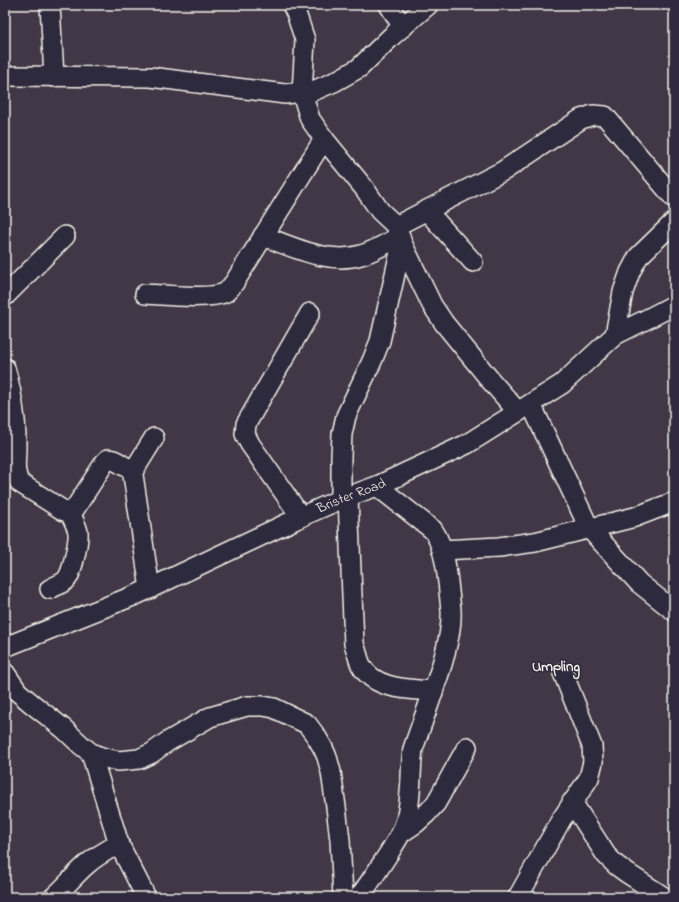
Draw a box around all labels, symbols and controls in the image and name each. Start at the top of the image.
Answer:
street label: Brister Road [312,473,390,519]
district label: Umpling [532,656,580,680]

